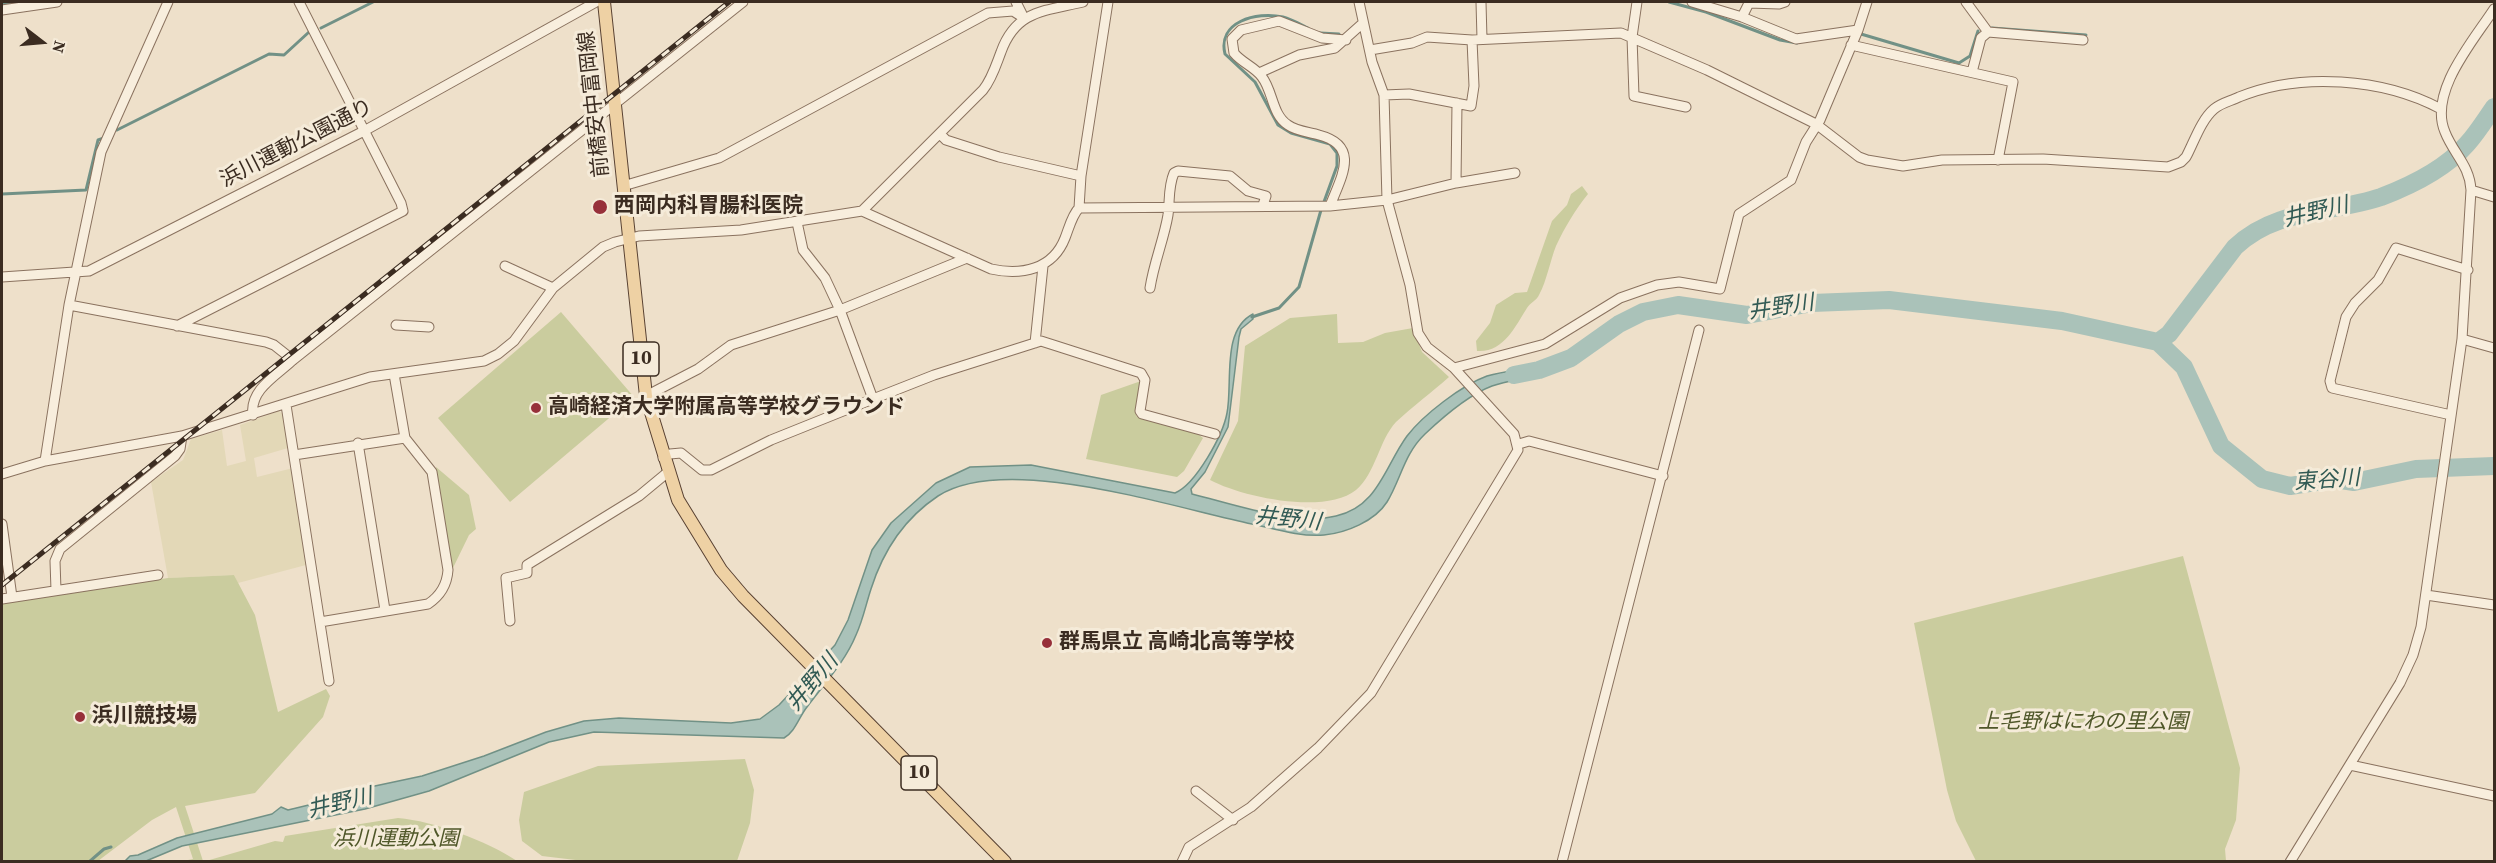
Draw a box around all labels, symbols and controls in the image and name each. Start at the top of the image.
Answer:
north arrow [12,12,72,72]
street label: 前橋安中富岡線 [575,30,615,178]
text: N [47,38,71,56]
street label: 浜川運動公園通り [216,95,378,193]
water label: 井野川 [2281,193,2351,233]
place label: 西岡内科胃腸科医院 [614,194,803,220]
marker: 西岡内科胃腸科医院 [591,198,609,216]
water label: 井野川 [1746,290,1816,326]
road number: 10 [623,342,659,376]
place label: 高崎経済大学附属高等学校グラウンド [548,395,905,421]
marker: 高崎経済大学附属高等学校グラウンド [529,401,543,415]
water label: 東谷川 [2293,466,2361,496]
water label: 井野川 [1254,503,1322,537]
place label: 群馬県立 高崎北高等学校 [1059,630,1294,656]
marker: 群馬県立 高崎北高等学校 [1040,636,1054,650]
water label: 井野川 [782,649,844,717]
place label: 浜川競技場 [92,704,197,730]
marker: 浜川競技場 [73,710,87,724]
park label: 上毛野はにわの里公園 [1978,710,2188,736]
road number: 10 [901,756,937,790]
water label: 井野川 [305,784,375,824]
park label: 浜川運動公園 [333,827,459,853]

